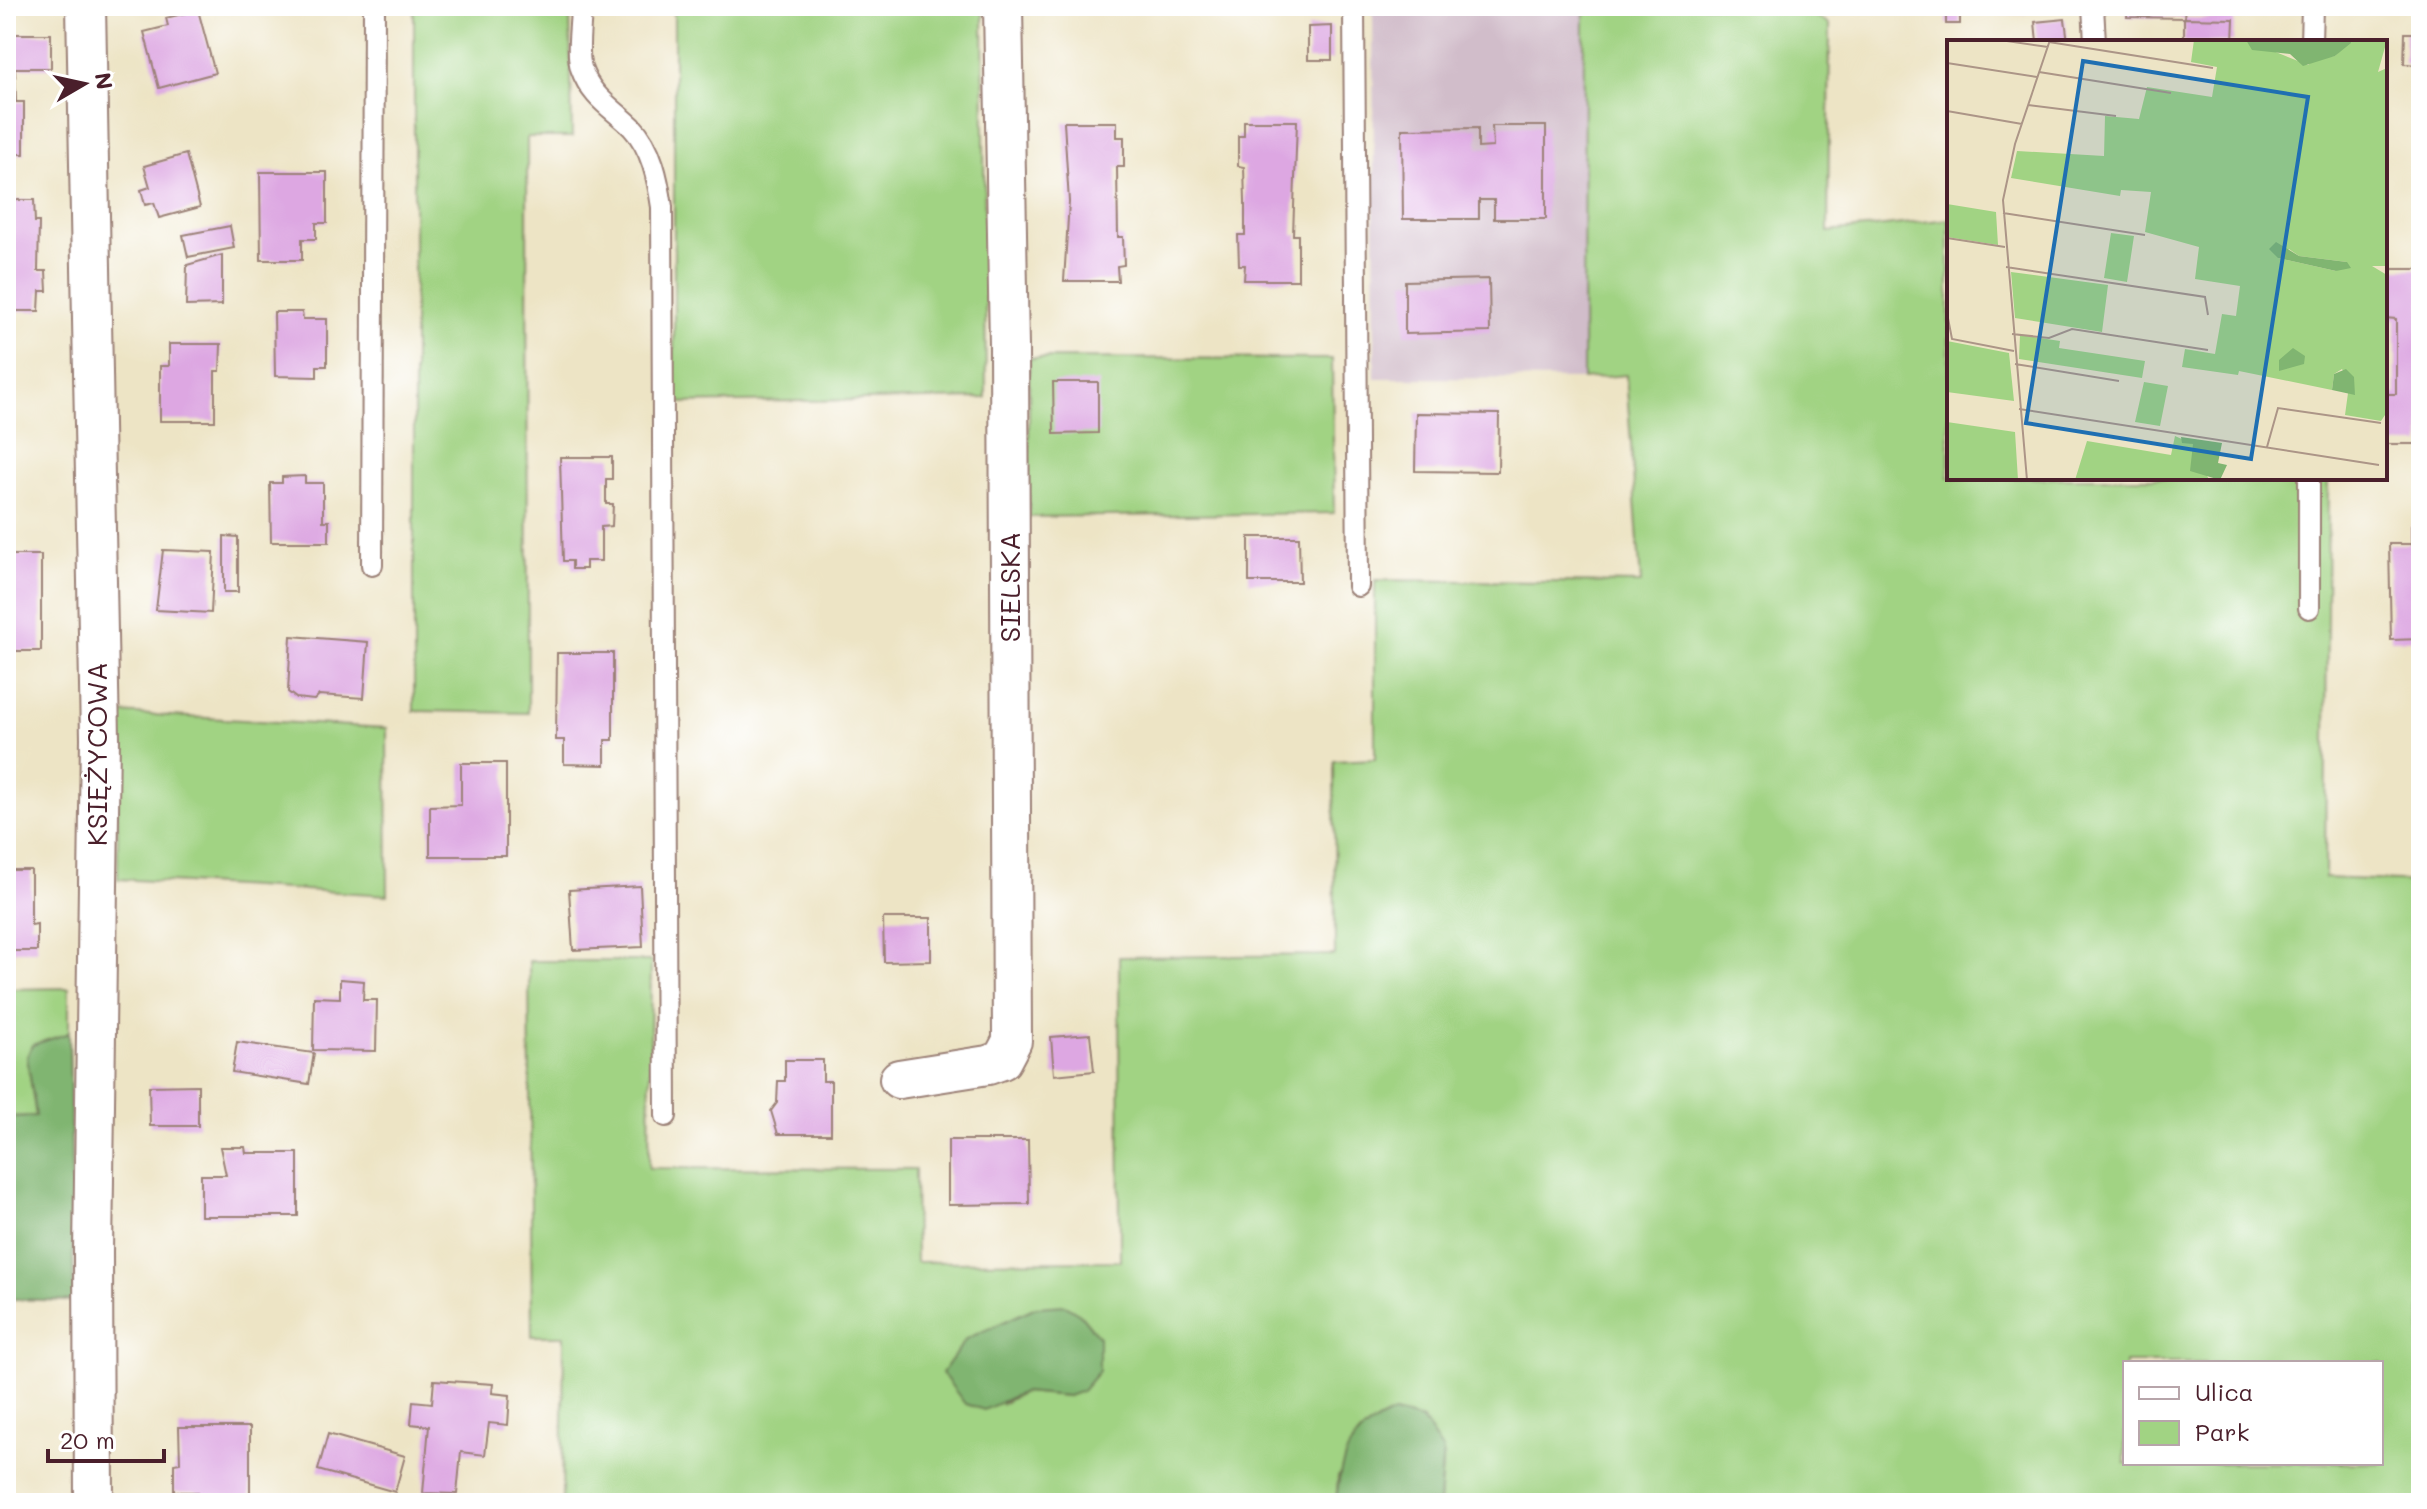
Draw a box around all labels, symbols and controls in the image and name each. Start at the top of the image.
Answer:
inset map [1947,40,2387,480]
north arrow [44,44,124,124]
text: N [89,70,120,91]
street label: SIELSKA [991,532,1027,642]
street label: KSIĘŻYCOWA [78,662,114,846]
legend [2123,1361,2383,1465]
text: Ulica [2195,1376,2253,1407]
scale bar [48,1413,164,1463]
text: Park [2195,1416,2249,1447]
text: 20 m [60,1424,115,1455]

